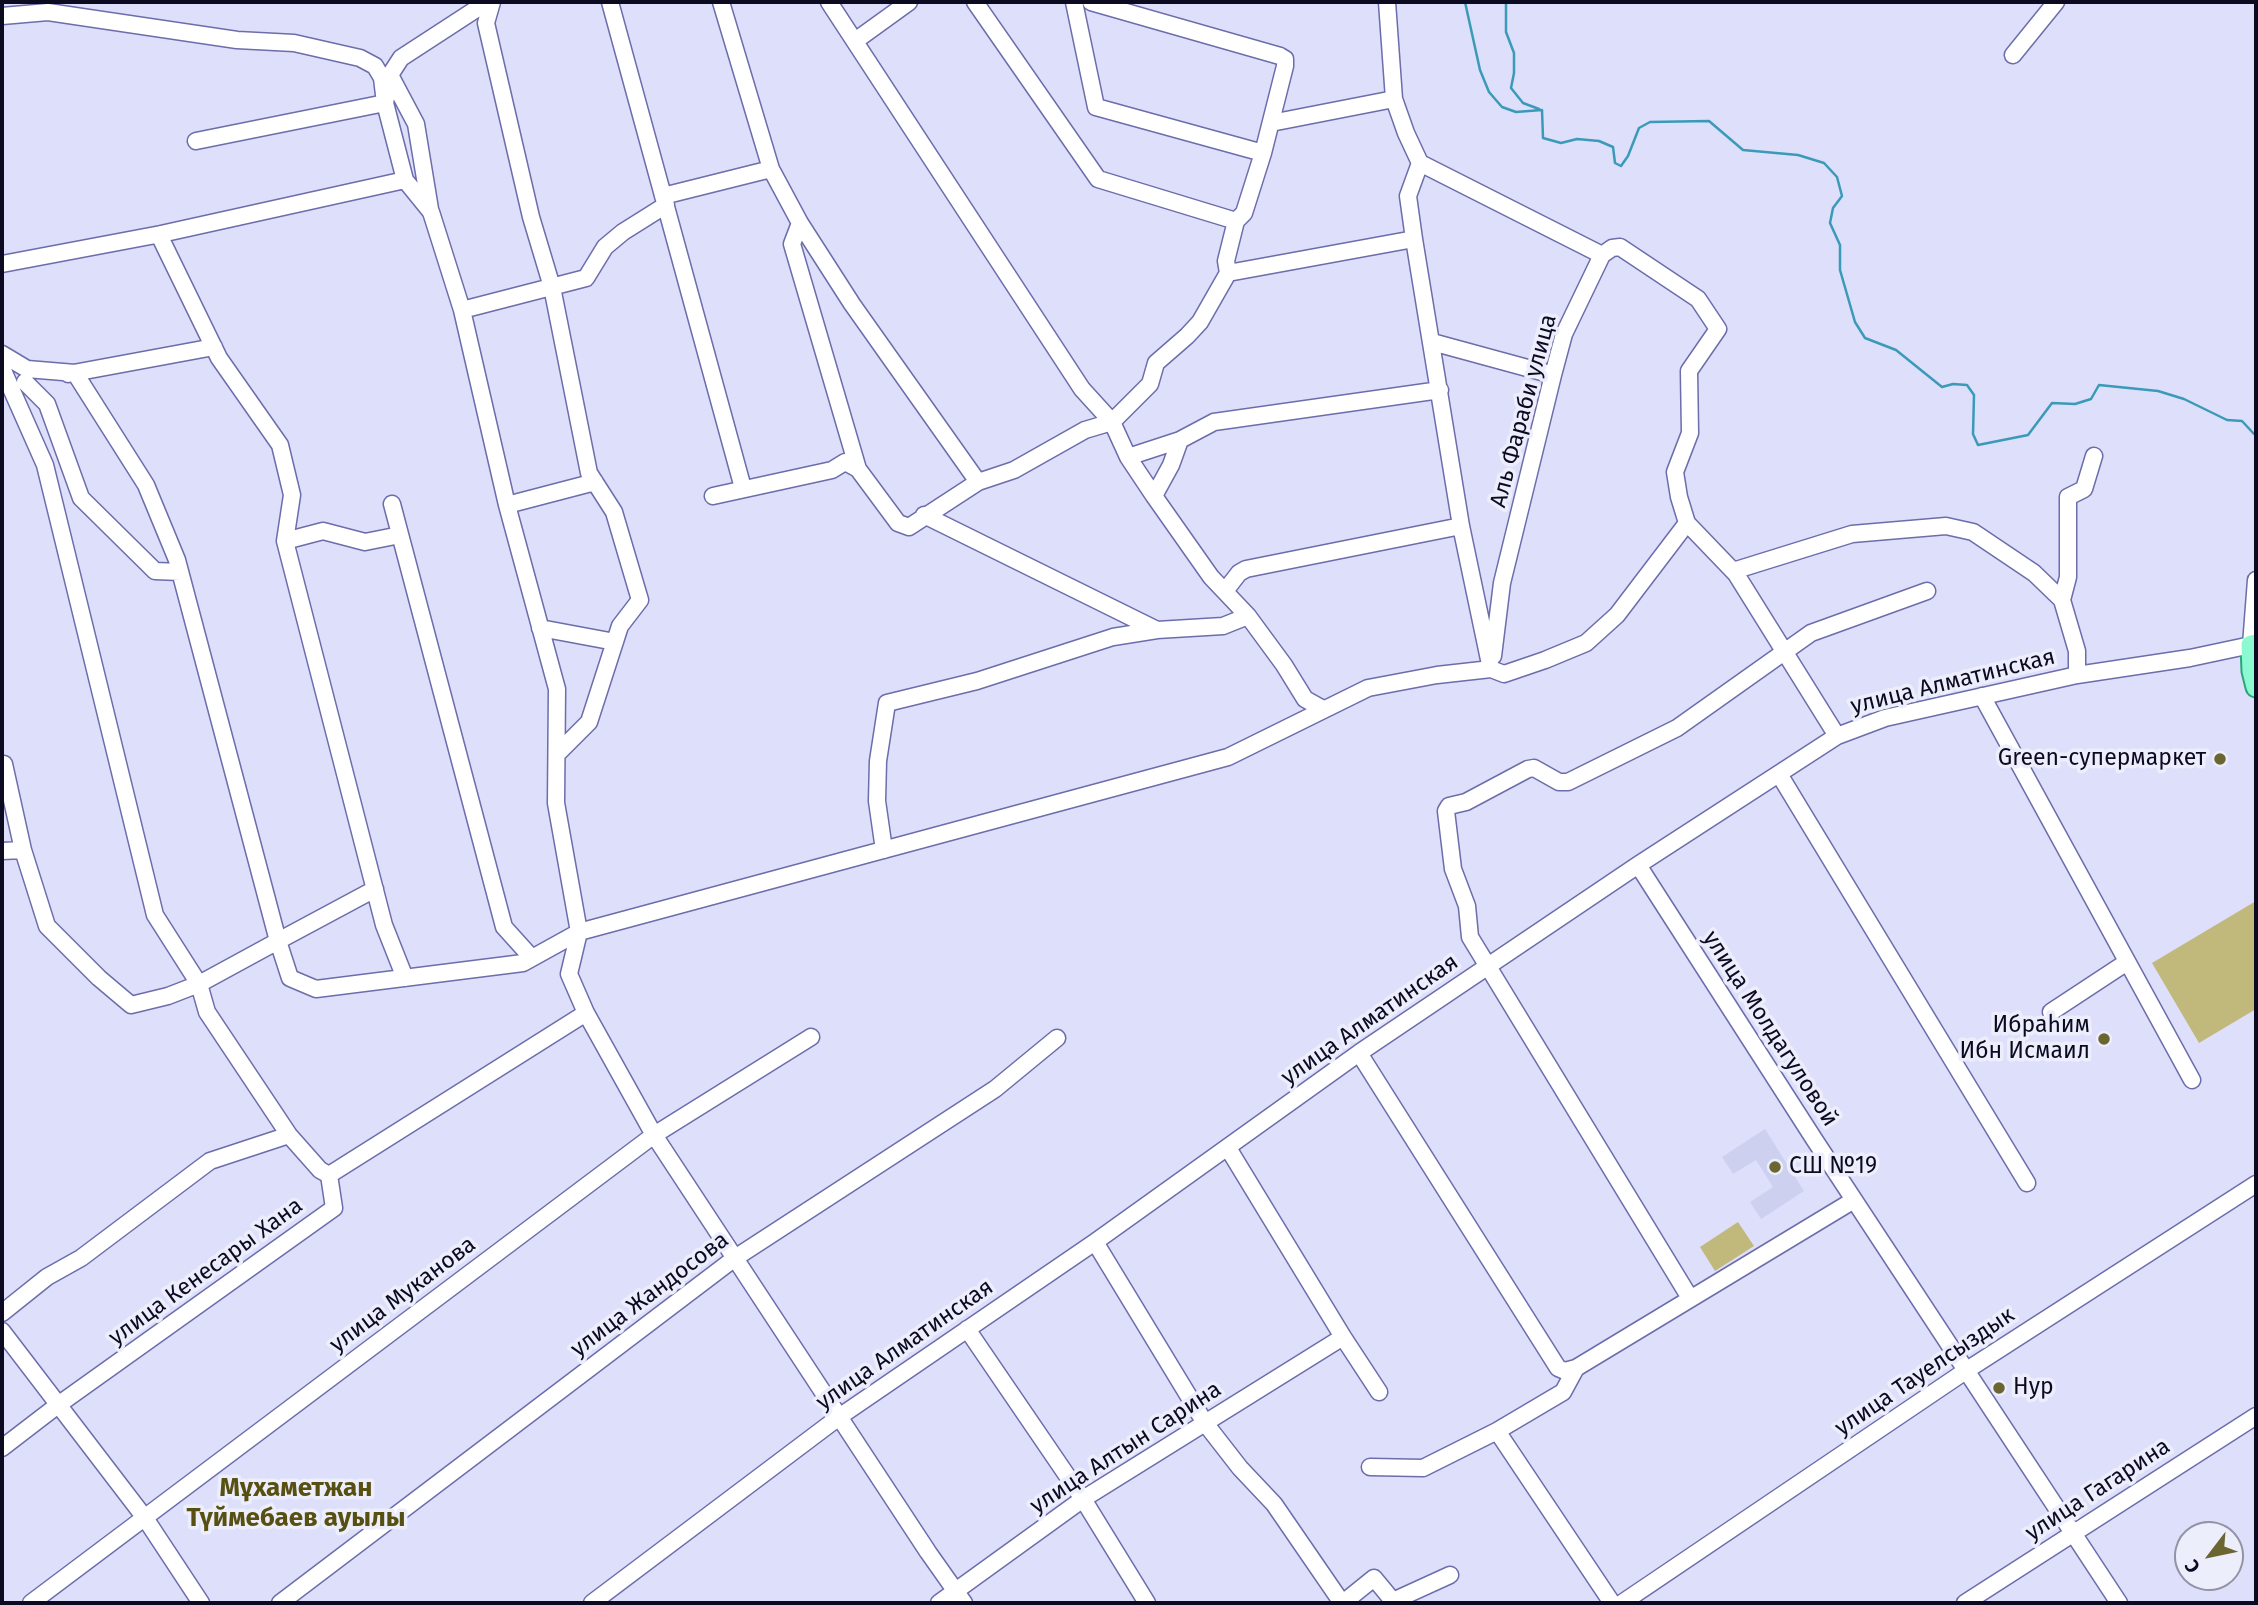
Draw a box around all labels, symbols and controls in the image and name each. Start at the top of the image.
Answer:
street label: Аль Фараби улица [1485,311,1563,511]
street label: улица Алматинская [1848,643,2058,721]
place label: Green-супермаркет [1998,745,2206,773]
marker: Green-супермаркет [2212,751,2228,767]
street label: улица Молдагуловой [1696,926,1844,1132]
street label: улица Алматинская [1276,949,1464,1091]
place label: Ибраһим Ибн Исмаил [1960,1012,2090,1066]
marker: Ибраһим Ибн Исмаил [2096,1031,2112,1047]
place label: СШ №19 [1789,1153,1877,1181]
marker: СШ №19 [1767,1159,1783,1175]
street label: улица Кенесары Хана [104,1192,308,1352]
street label: улица Жандосова [566,1227,734,1363]
street label: улица Муканова [324,1231,482,1359]
street label: улица Алматинская [811,1274,999,1416]
street label: улица Тауелсыздык [1830,1302,2020,1442]
place label: Нур [2013,1374,2054,1402]
street label: улица Алтын Сарина [1025,1376,1227,1520]
marker: Нур [1991,1380,2007,1396]
street label: улица Гагарина [2020,1433,2176,1547]
district label: Мұхаметжан Түймебаев ауылы [186,1473,406,1534]
north arrow [2174,1521,2244,1591]
text: С [2180,1556,2205,1577]

